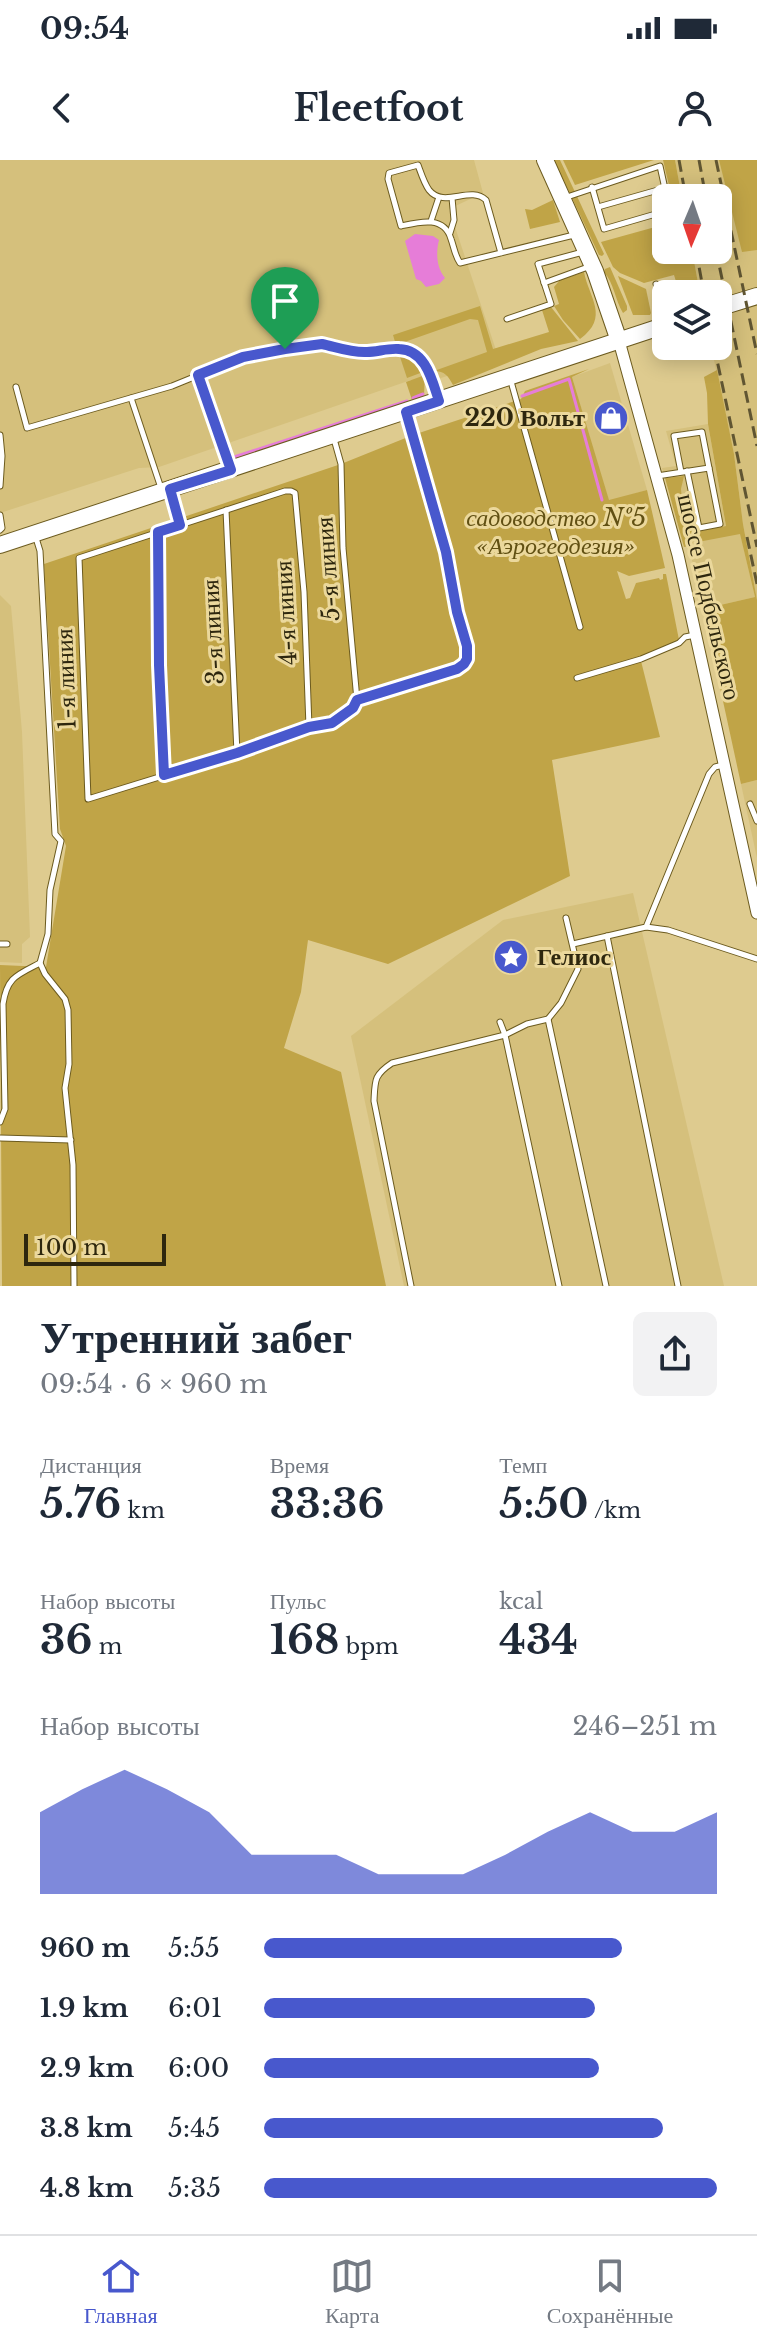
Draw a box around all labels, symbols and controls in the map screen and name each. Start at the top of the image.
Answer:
text: 09:54 [40,10,129,47]
icon: back [40,86,84,130]
text: Fleetfoot [293,86,464,131]
icon: person [673,86,717,130]
north arrow [652,184,732,264]
map controls [652,184,732,360]
pin [251,267,319,349]
icon: arrive [263,279,307,323]
button: layers [652,280,732,360]
shop icon: 220 Вольт [592,399,630,437]
place label: 220 Вольт [465,403,585,432]
street label: шоссе Подбельского [672,491,747,703]
park label: садоводство №5 «Аэрогеодезия» [466,503,646,560]
street label: 5-я линия [309,516,346,622]
street label: 4-я линия [268,560,303,666]
street label: 3-я линия [195,579,230,685]
street label: 1-я линия [49,628,82,730]
place icon: Гелиос [492,938,530,976]
place label: Гелиос [537,942,611,971]
scale bar [24,1230,166,1266]
text: 100 m [36,1234,107,1261]
text: Утренний забег [40,1310,352,1365]
button: share [633,1312,717,1396]
text: 09:54 · 6 × 960 m [40,1368,268,1400]
text: Дистанция [40,1452,142,1479]
text: Время [270,1452,329,1479]
text: Темп [499,1452,547,1479]
text: 5.76 [40,1479,121,1529]
text: 33:36 [270,1479,384,1529]
text: 5:50 [499,1479,589,1529]
text: km [121,1497,165,1524]
text: /km [589,1497,641,1524]
text: Набор высоты [40,1588,175,1615]
text: Пульс [270,1588,326,1615]
text: kcal [499,1588,543,1615]
text: 36 [40,1615,92,1665]
text: 168 [270,1615,339,1665]
text: 434 [499,1615,578,1665]
text: m [92,1633,122,1660]
text: bpm [339,1633,399,1660]
text: Набор высоты [40,1710,200,1742]
text: 246–251 m [572,1710,717,1742]
text: 960 m [40,1932,130,1964]
text: 5:55 [168,1932,220,1964]
text: 1.9 km [40,1992,129,2024]
text: 6:01 [168,1992,222,2024]
text: 2.9 km [40,2052,134,2084]
text: 6:00 [168,2052,229,2084]
text: 3.8 km [40,2112,133,2144]
text: 5:45 [168,2112,220,2144]
text: 4.8 km [40,2172,133,2204]
text: 5:35 [168,2172,221,2204]
tab: Главная [84,2254,158,2329]
tab: Карта [325,2254,379,2329]
tab: Сохранённые [547,2254,673,2329]

